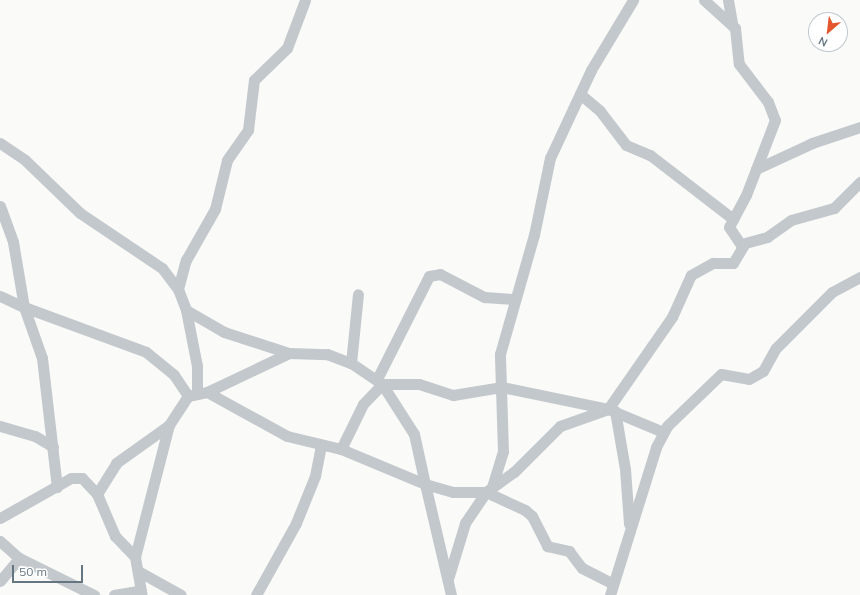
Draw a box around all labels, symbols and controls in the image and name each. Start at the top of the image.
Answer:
north arrow [808,12,848,52]
text: N [816,34,830,50]
scale bar [14,557,85,583]
text: 50 m [19,564,47,579]

